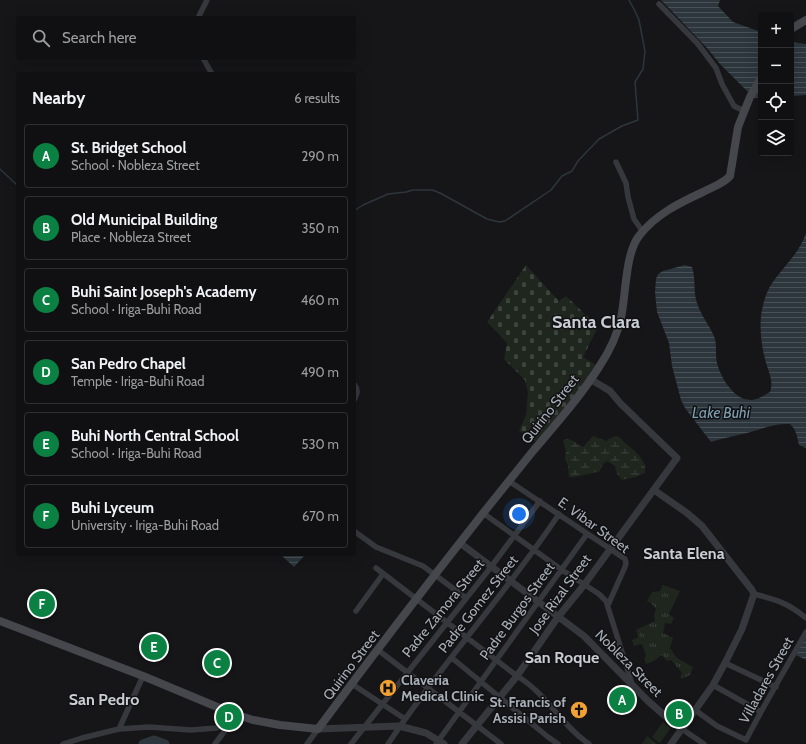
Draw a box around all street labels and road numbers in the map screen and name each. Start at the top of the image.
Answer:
street label: Quirino Street [517,371,583,447]
street label: E. Vibar Street [555,493,633,557]
street label: Jose Rizal Street [524,550,595,638]
street label: Padre Gomez Street [434,551,522,656]
street label: Padre Zamora Street [398,555,488,661]
street label: Padre Burgos Street [475,558,559,663]
street label: Quirino Street [319,626,383,704]
street label: Nobleza Street [592,626,667,701]
street label: Villadares Street [735,633,797,726]

